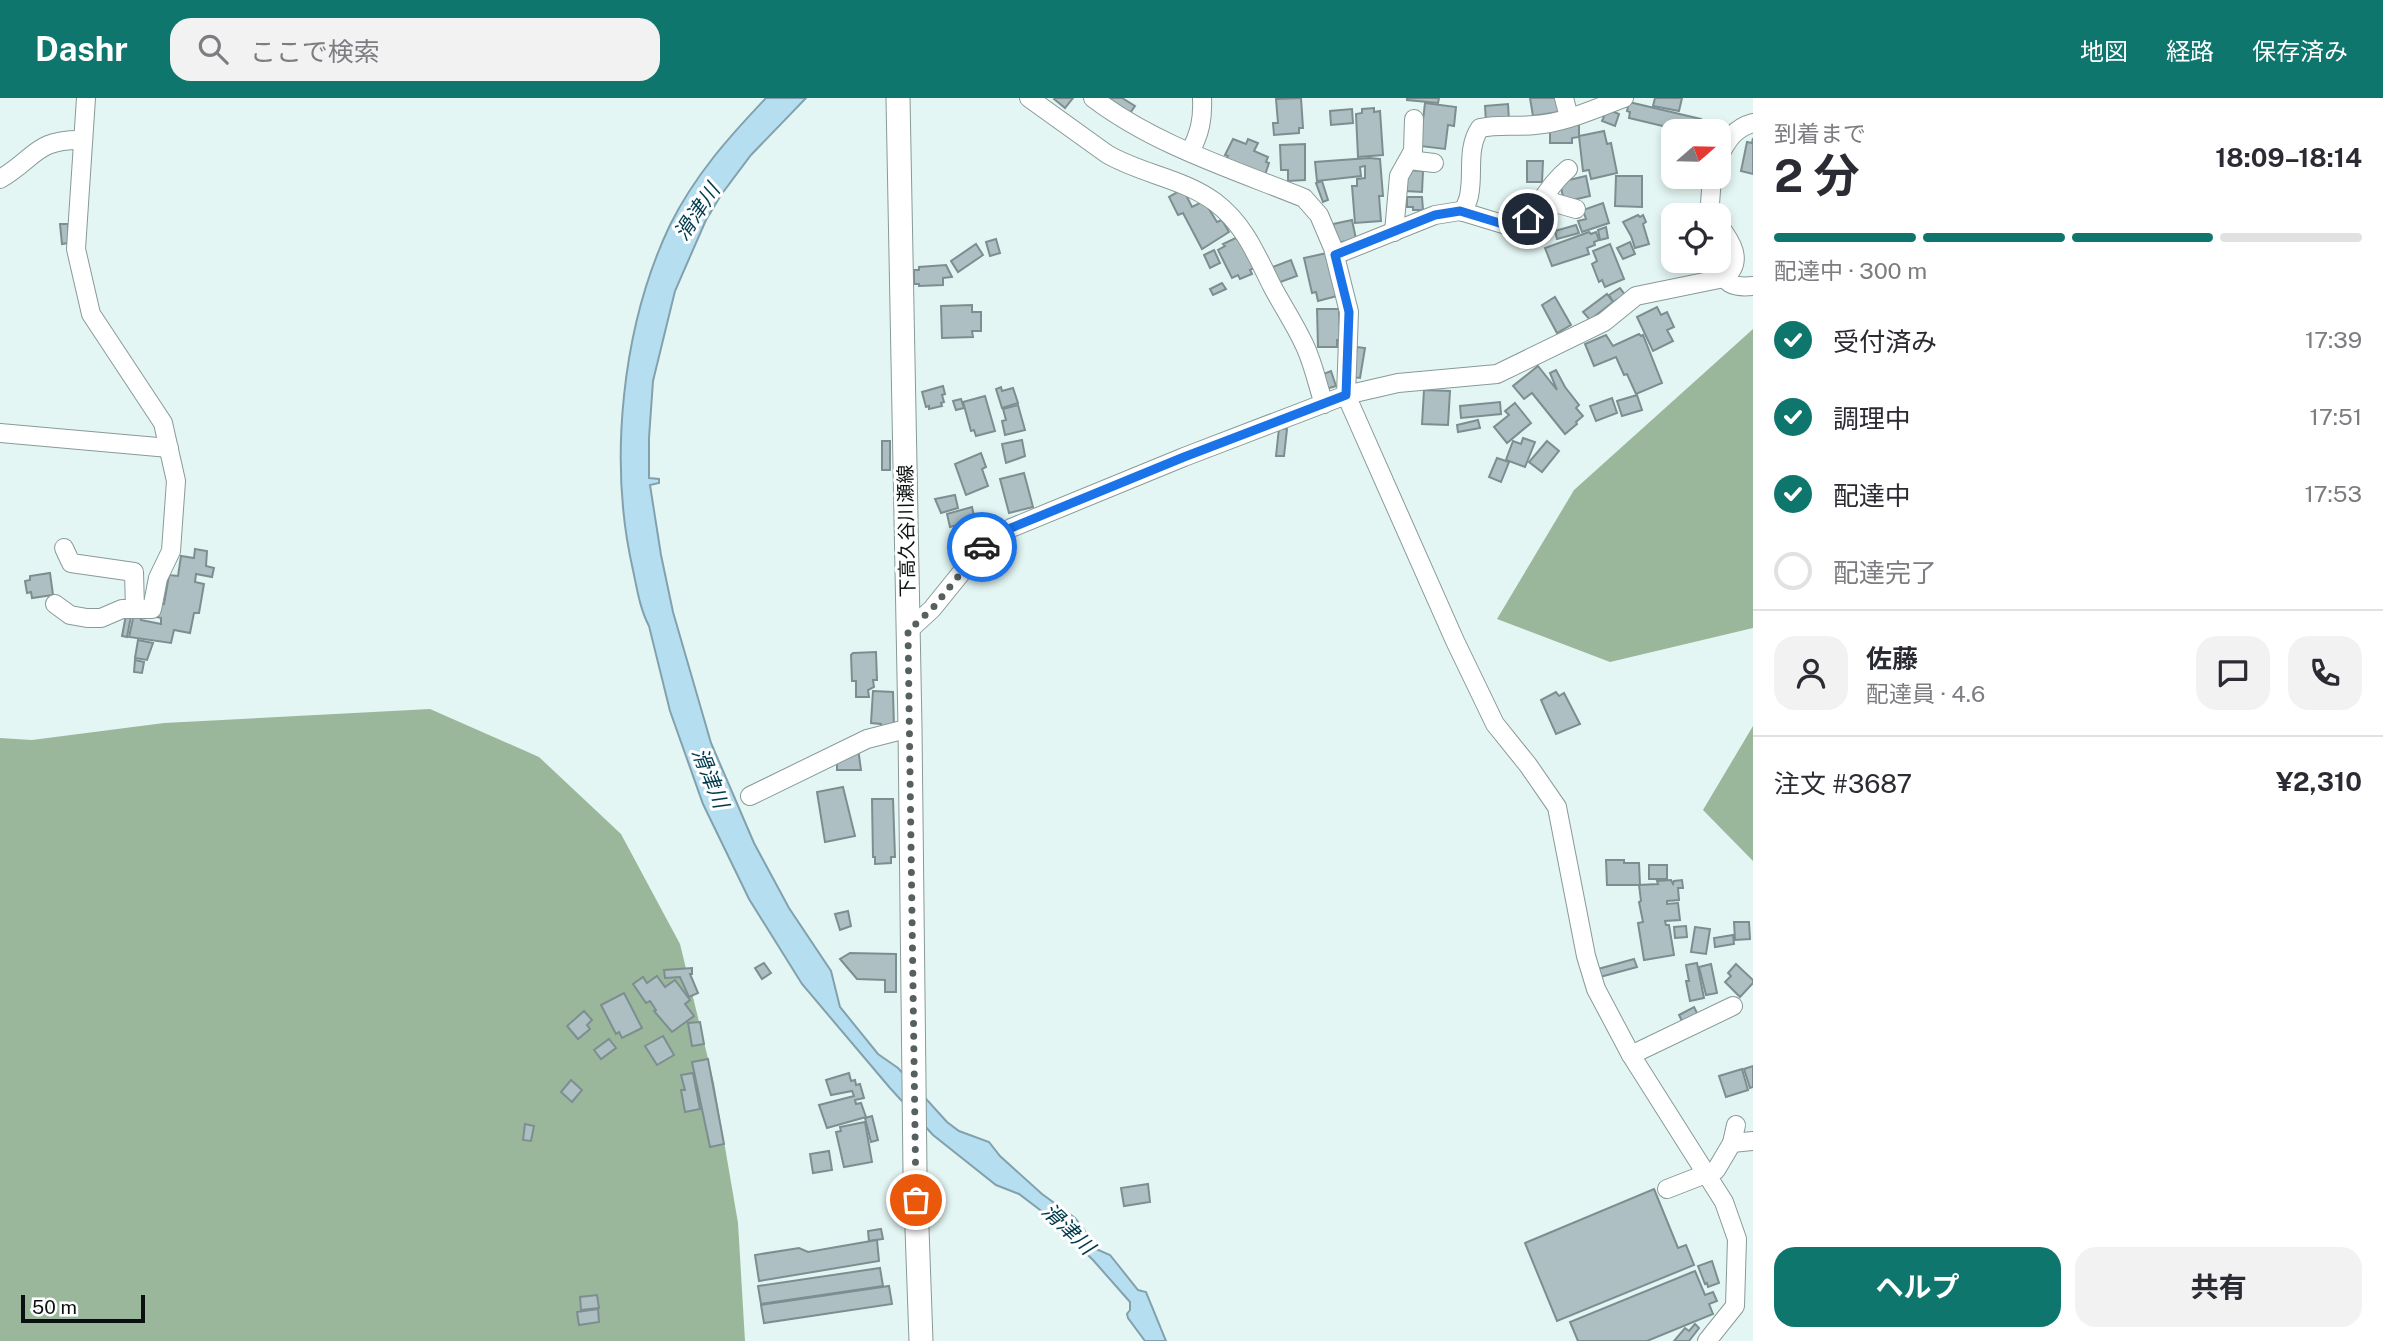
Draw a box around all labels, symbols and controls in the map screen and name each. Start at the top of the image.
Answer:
search box [170,18,660,81]
text: Dashr [35,30,128,68]
icon: search [194,30,232,68]
text: ここで検索 [250,36,380,67]
text: 地図 [2080,37,2128,65]
text: 経路 [2166,37,2214,65]
text: 保存済み [2252,37,2348,65]
north arrow [1661,119,1731,189]
map controls [1661,119,1731,273]
text: 到着まで [1774,120,1866,147]
text: 18:09–18:14 [2215,142,2362,173]
text: 2 分 [1774,148,1860,202]
water label: 滑津川 [669,177,726,245]
pin [1498,189,1558,249]
icon: home [1509,200,1547,238]
button: locate [1661,203,1731,273]
text: 配達中 · 300 m [1774,257,1927,284]
icon: check [1774,321,1812,359]
text: 受付済み [1833,326,1937,357]
text: 17:39 [2305,326,2362,353]
icon: check [1774,398,1812,436]
text: 調理中 [1833,403,1911,434]
text: 17:51 [2310,403,2362,430]
street label: 下高久谷川瀬線 [894,464,918,598]
icon: check [1774,475,1812,513]
text: 配達中 [1833,480,1911,511]
text: 17:53 [2304,480,2362,507]
courier [947,512,1017,582]
icon: car [963,528,1001,566]
text: 配達完了 [1833,557,1937,588]
button: person [1774,636,1848,710]
button: chat [2196,636,2270,710]
button: phone [2288,636,2362,710]
text: 佐藤 [1866,643,1918,674]
text: 配達員 · 4.6 [1866,680,1985,707]
water label: 滑津川 [687,744,735,814]
text: ¥2,310 [2276,766,2362,797]
text: 注文 #3687 [1774,768,1912,799]
pin [886,1170,946,1230]
icon: bag [897,1181,935,1219]
water label: 滑津川 [1037,1198,1101,1261]
button: ヘルプ [1774,1247,2061,1327]
button: 共有 [2075,1247,2362,1327]
scale bar [21,1292,145,1324]
text: 50 m [32,1296,77,1318]

